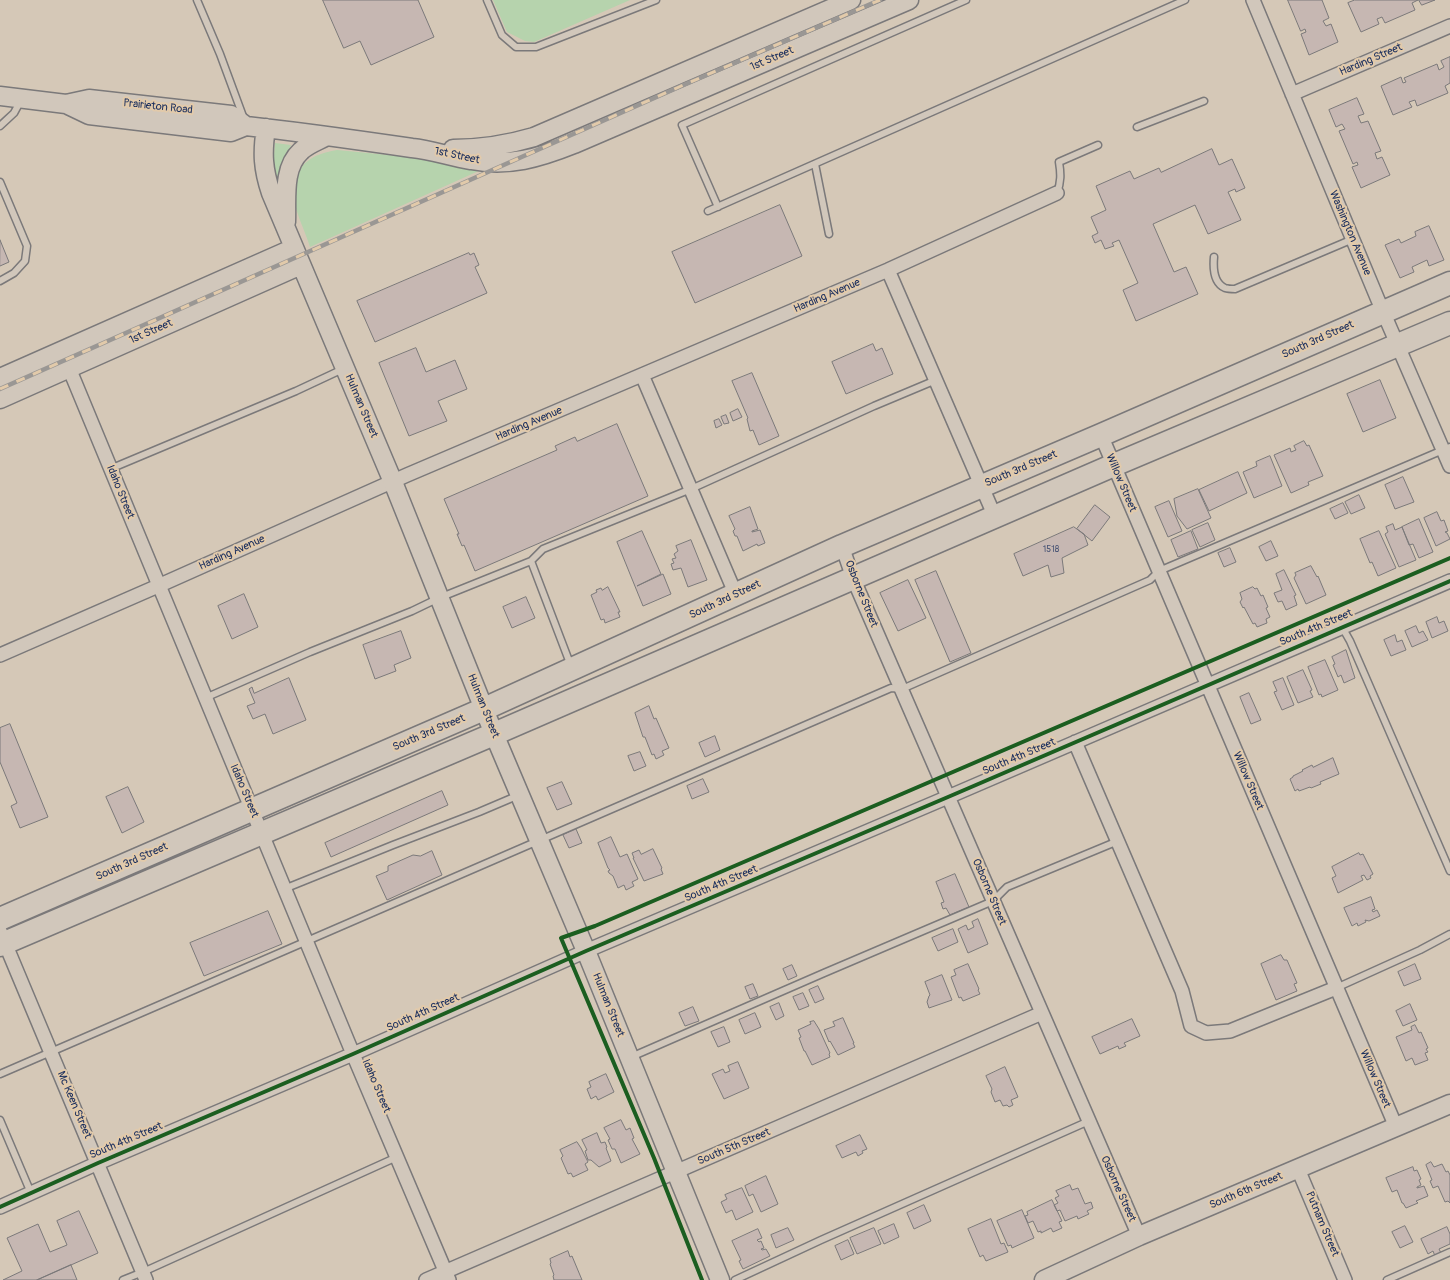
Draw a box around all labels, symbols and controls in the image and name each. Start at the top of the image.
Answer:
street label: Harding Street [1338,41,1404,79]
street label: 1st Street [748,44,796,74]
street label: Prairieton Road [123,97,193,117]
street label: 1st Street [433,145,481,167]
street label: Washington Avenue [1326,189,1374,277]
street label: Harding Avenue [792,276,862,316]
street label: 1st Street [127,317,175,347]
street label: South 3rd Street [1280,318,1356,362]
street label: Hulman Street [342,372,380,440]
street label: Harding Avenue [494,404,564,444]
street label: South 3rd Street [983,448,1059,490]
street label: Willow Street [1103,452,1139,514]
street label: Idaho Street [103,463,137,521]
street label: Harding Avenue [197,533,267,573]
house number: 1518 [1043,545,1059,555]
street label: Osborne Street [842,559,880,629]
street label: South 3rd Street [687,578,763,622]
street label: South 4th Street [1278,607,1354,649]
street label: Hulman Street [464,672,502,740]
street label: South 3rd Street [391,712,467,754]
street label: South 4th Street [981,736,1057,778]
street label: Willow Street [1230,750,1266,812]
street label: Idaho Street [227,762,261,820]
street label: South 3rd Street [94,840,170,884]
street label: Osborne Street [969,857,1009,927]
street label: South 4th Street [683,863,759,905]
street label: Hulman Street [589,971,627,1039]
street label: South 4th Street [385,991,461,1035]
street label: Willow Street [1357,1048,1393,1110]
street label: Idaho Street [359,1057,393,1115]
street label: Mc Keen Street [54,1069,94,1141]
street label: South 4th Street [88,1120,164,1162]
street label: South 5th Street [696,1126,772,1168]
street label: Osborne Street [1098,1154,1138,1224]
street label: South 6th Street [1208,1170,1284,1212]
street label: Putnam Street [1302,1189,1342,1259]

